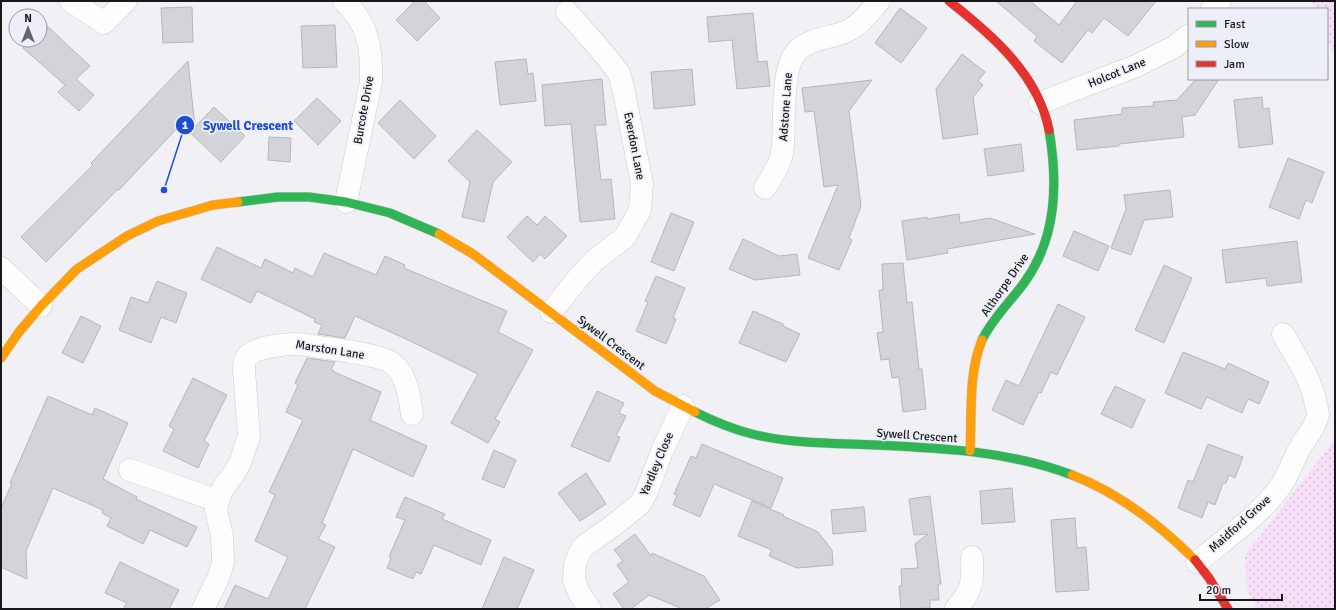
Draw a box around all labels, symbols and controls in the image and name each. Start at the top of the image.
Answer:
north arrow [8,8,48,48]
legend [1188,8,1328,80]
text: N [24,12,32,25]
text: Fast [1224,17,1245,32]
text: Slow [1224,37,1249,52]
street label: Holcot Lane [1086,55,1148,91]
text: Jam [1224,57,1245,72]
street label: Adstone Lane [776,72,796,142]
street label: Burcote Drive [351,75,377,145]
street label: Everdon Lane [620,111,648,181]
callout: Sywell Crescent [175,113,301,138]
text: 1 [182,118,189,133]
text: Sywell Crescent [203,118,293,134]
street label: Althorpe Drive [978,250,1032,320]
street label: Sywell Crescent [574,313,648,373]
street label: Marston Lane [294,337,366,363]
street label: Sywell Crescent [876,426,958,446]
street label: Yardley Close [637,430,677,498]
street label: Maidford Grove [1206,492,1274,556]
scale bar [1200,576,1282,602]
text: 20 m [1206,583,1231,598]

